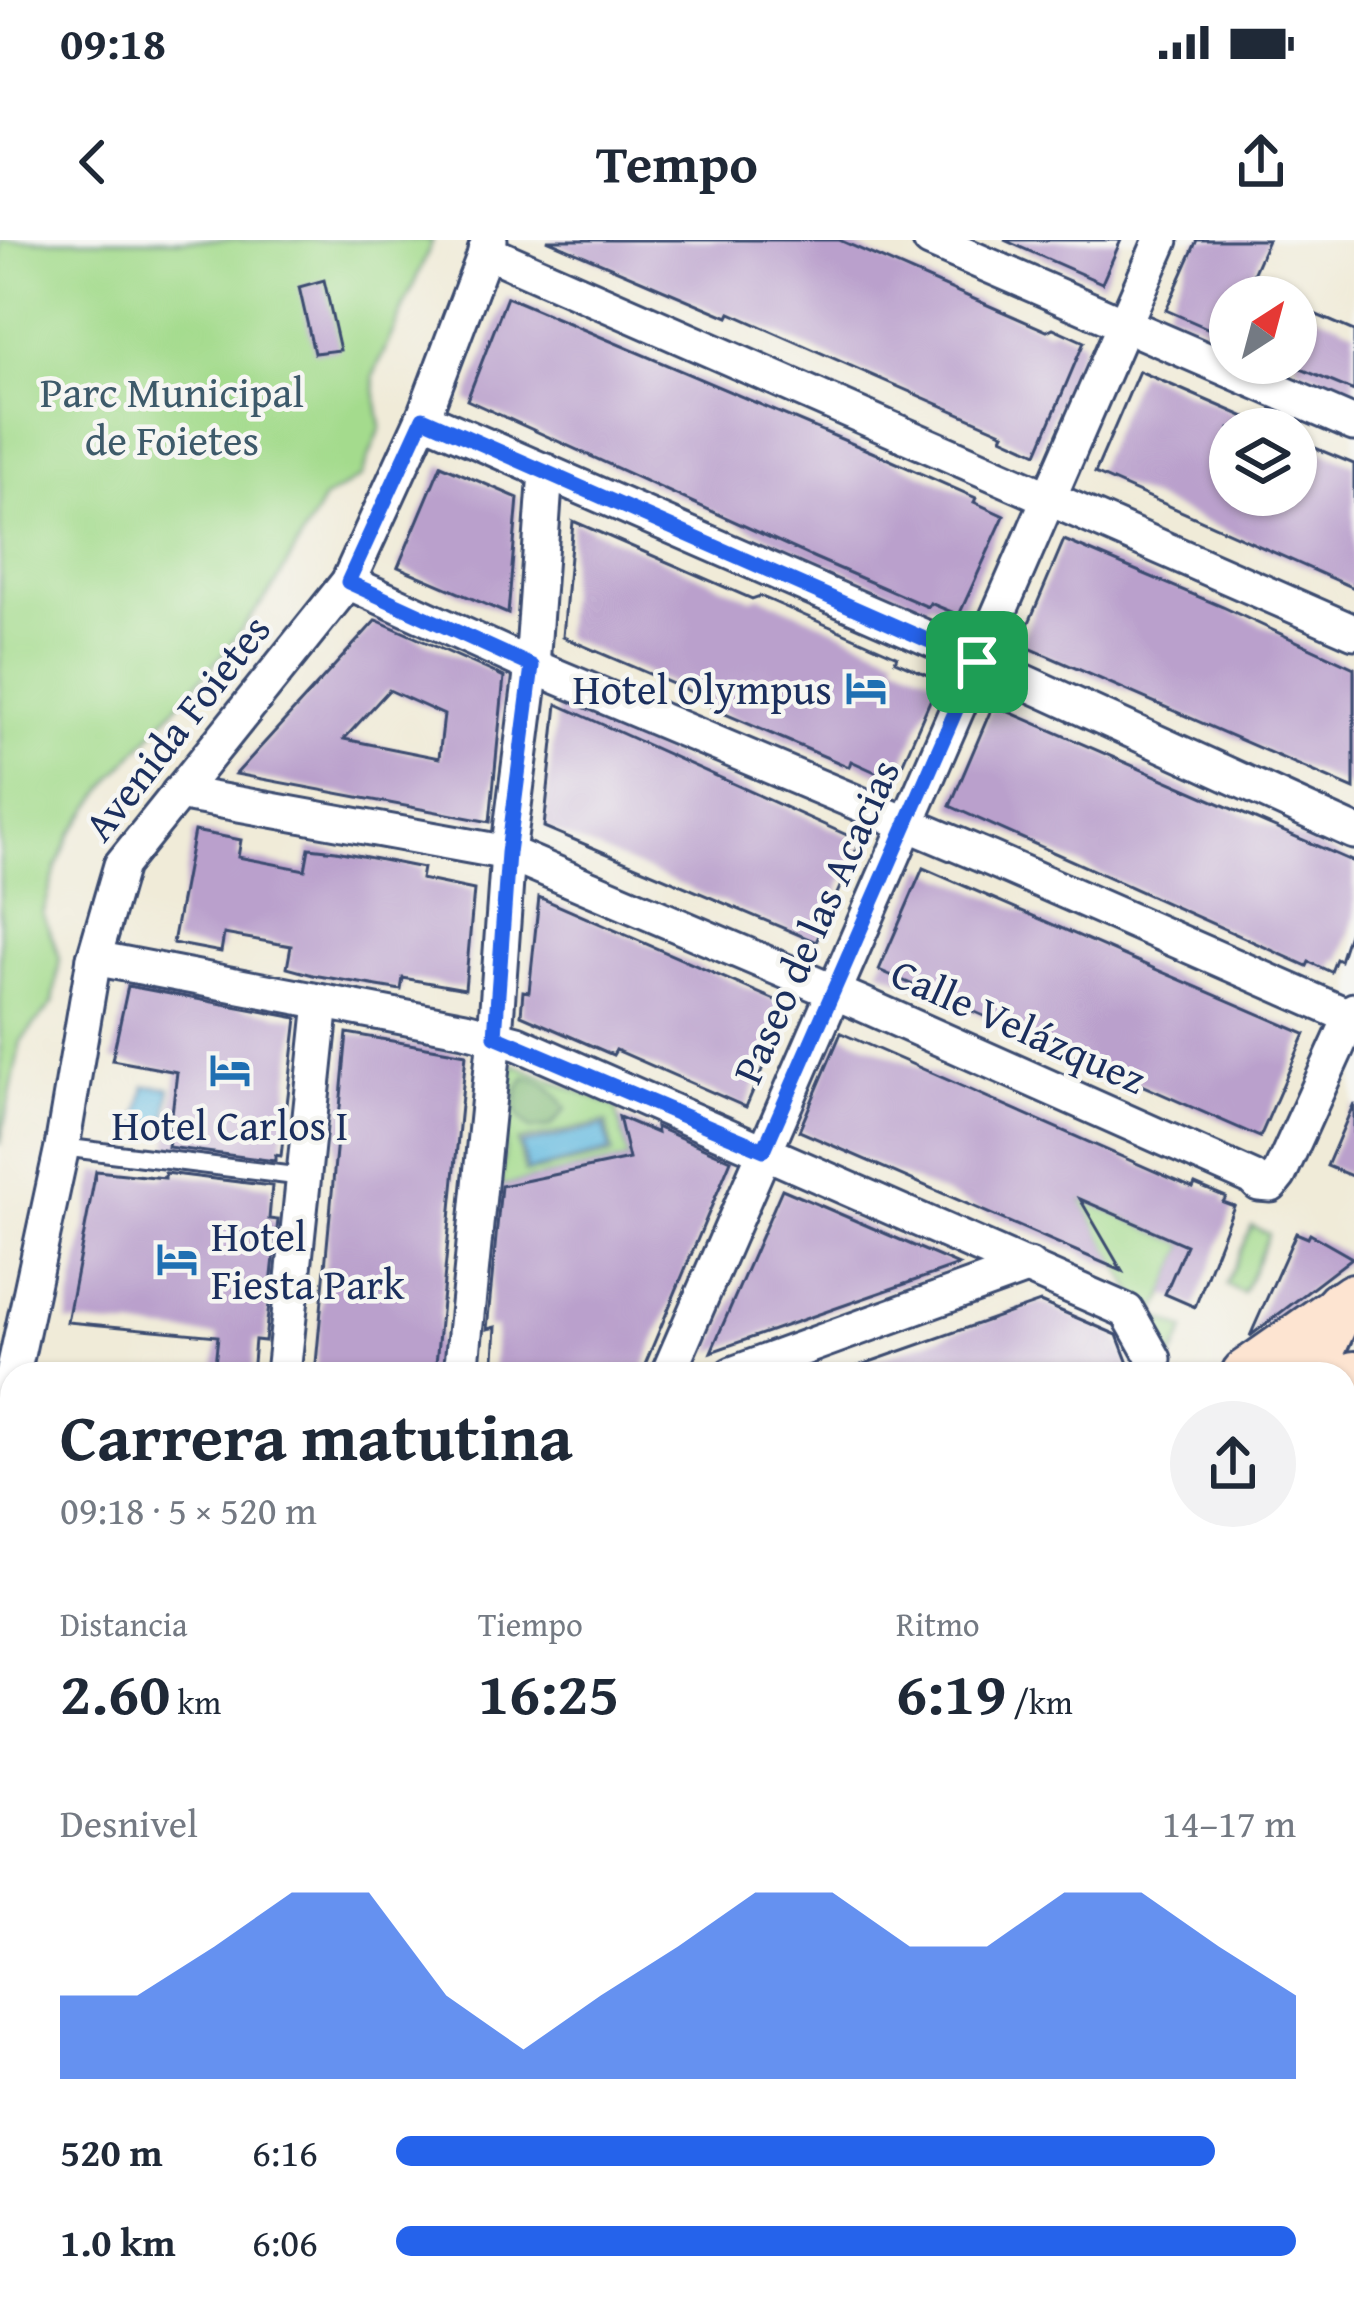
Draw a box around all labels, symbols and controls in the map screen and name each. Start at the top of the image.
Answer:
text: 09:18 [60,10,166,75]
text: Tempo [596,123,758,202]
icon: back [60,129,126,195]
icon: share [1228,129,1294,195]
north arrow [1209,276,1317,384]
map controls [1209,276,1317,516]
park label: Parc Municipal de Foietes [40,361,304,470]
button: layers [1209,408,1317,516]
street label: Avenida Foietes [68,601,284,853]
pin [926,611,1028,713]
icon: arrive [944,629,1010,695]
place label: Hotel Olympus [573,658,832,719]
hotel icon: Hotel Olympus [843,665,889,711]
street label: Paseo de las Acacias [716,749,914,1093]
street label: Calle Velázquez [882,942,1156,1108]
hotel icon: Hotel Carlos I [207,1047,253,1093]
place label: Hotel Carlos I [112,1094,348,1155]
place label: Hotel Fiesta Park [211,1205,405,1314]
hotel icon: Hotel Fiesta Park [154,1236,200,1282]
text: Carrera matutina [60,1387,573,1484]
button: share [1170,1401,1296,1527]
text: 09:18 · 5 × 520 m [60,1481,317,1538]
text: Distancia [60,1600,188,1648]
text: Tiempo [478,1600,583,1648]
text: Ritmo [896,1600,980,1648]
text: 2.60 [60,1648,170,1736]
text: 16:25 [478,1648,619,1736]
text: 6:19 [896,1648,1006,1736]
text: km [170,1678,221,1726]
text: /km [1006,1678,1073,1726]
text: Desnivel [60,1794,198,1851]
text: 14–17 m [1162,1794,1296,1851]
text: 520 m [60,2123,163,2180]
text: 6:16 [252,2123,318,2180]
text: 1.0 km [60,2213,176,2270]
text: 6:06 [252,2213,318,2270]

